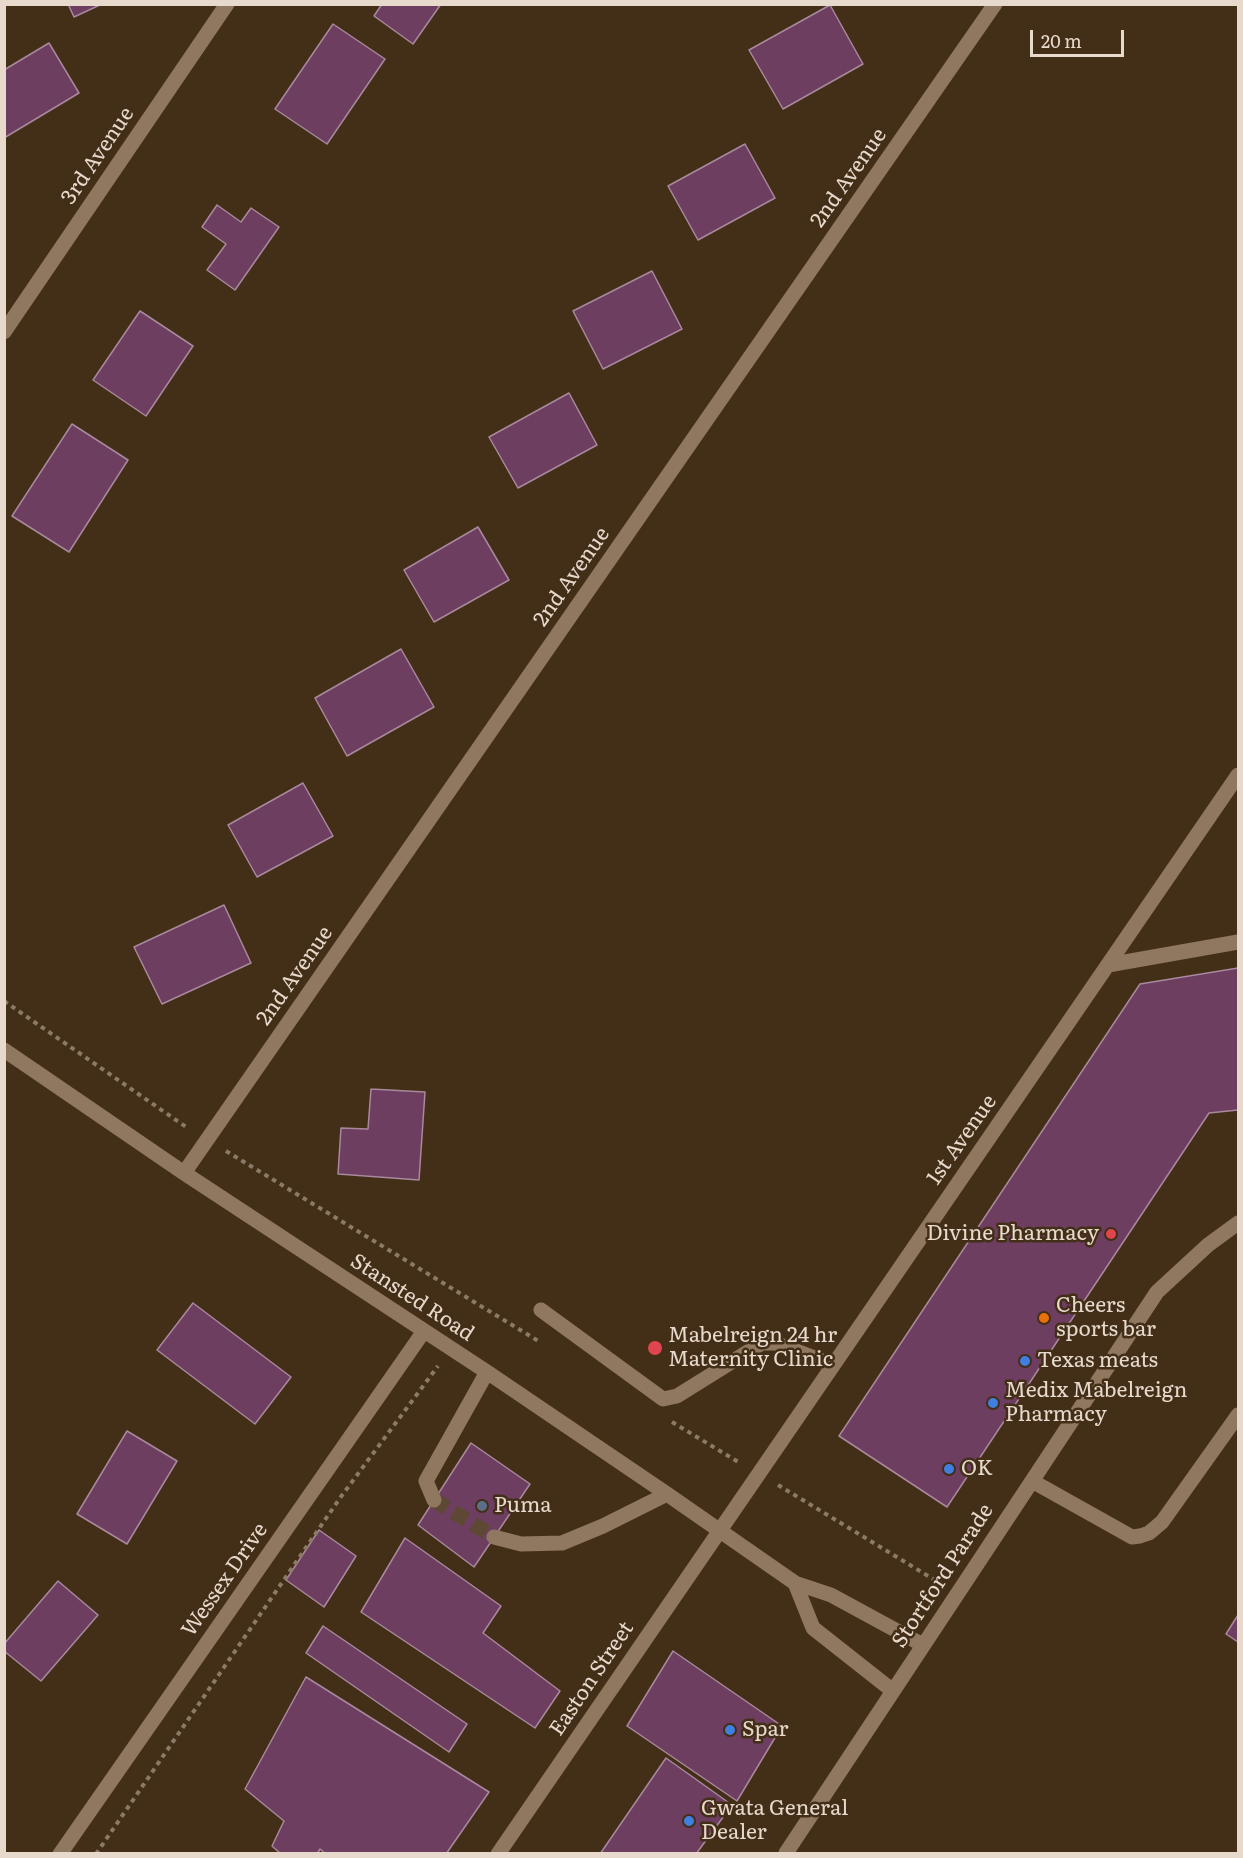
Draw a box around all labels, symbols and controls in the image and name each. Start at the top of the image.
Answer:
scale bar [1033,18,1128,56]
text: 20 m [1041,27,1082,54]
street label: 3rd Avenue [56,103,140,209]
street label: 2nd Avenue [806,124,892,232]
street label: 2nd Avenue [529,523,615,631]
street label: 2nd Avenue [252,922,338,1030]
street label: 1st Avenue [922,1090,1002,1190]
place label: Divine Pharmacy [927,1221,1099,1247]
marker: Divine Pharmacy [1104,1227,1118,1241]
street label: Stansted Road [346,1249,478,1347]
place label: Cheers sports bar [1056,1293,1156,1343]
marker: Cheers sports bar [1037,1311,1051,1325]
place label: Mabelreign 24 hr Maternity Clinic [668,1323,837,1373]
marker: Mabelreign 24 hr Maternity Clinic [646,1339,664,1357]
place label: Texas meats [1037,1348,1158,1374]
marker: Texas meats [1018,1354,1032,1368]
place label: Medix Mabelreign Pharmacy [1005,1378,1187,1428]
marker: Medix Mabelreign Pharmacy [986,1396,1000,1410]
place label: OK [961,1456,993,1482]
marker: OK [942,1462,956,1476]
place label: Puma [494,1493,552,1519]
marker: Puma [475,1499,489,1513]
street label: Stortford Parade [887,1499,999,1653]
street label: Wessex Drive [177,1518,273,1642]
street label: Easton Street [545,1617,639,1741]
place label: Spar [742,1717,789,1743]
marker: Spar [723,1723,737,1737]
place label: Gwata General Dealer [701,1796,848,1846]
marker: Gwata General Dealer [682,1814,696,1828]

